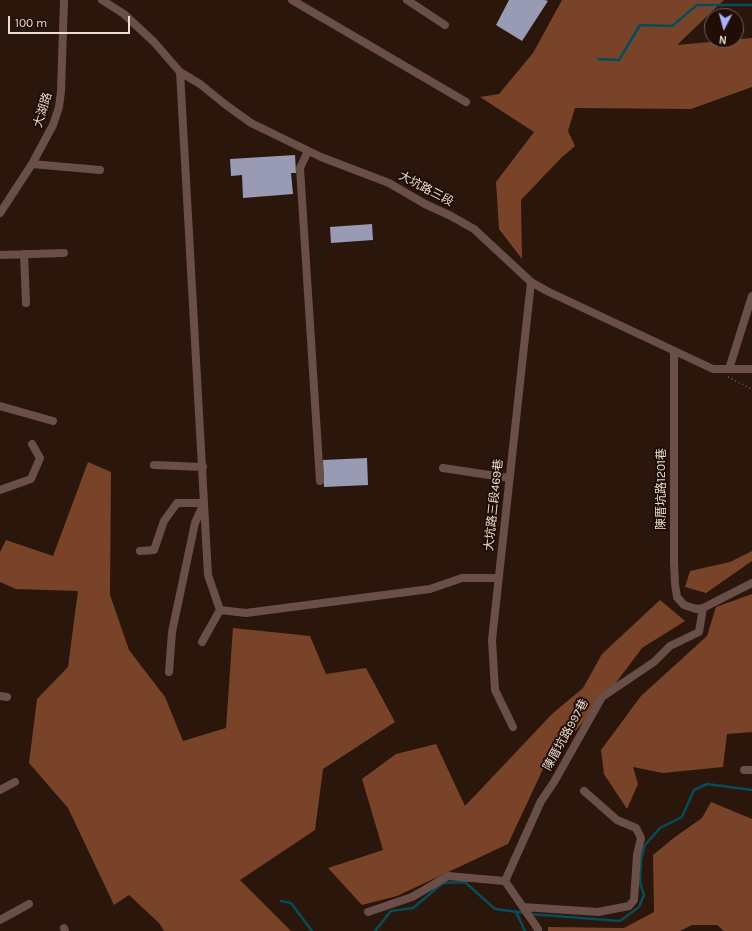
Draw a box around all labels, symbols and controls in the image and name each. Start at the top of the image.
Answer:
scale bar [10,8,132,34]
north arrow [704,8,744,48]
text: 100 m [15,16,47,30]
text: N [718,33,727,46]
street label: 大湖路 [31,91,55,129]
street label: 大坑路三段 [396,169,456,209]
street label: 陳厝坑路1201巷 [655,448,669,530]
street label: 大坑路三段469巷 [482,458,506,552]
street label: 陳厝坑路997巷 [540,697,592,773]

